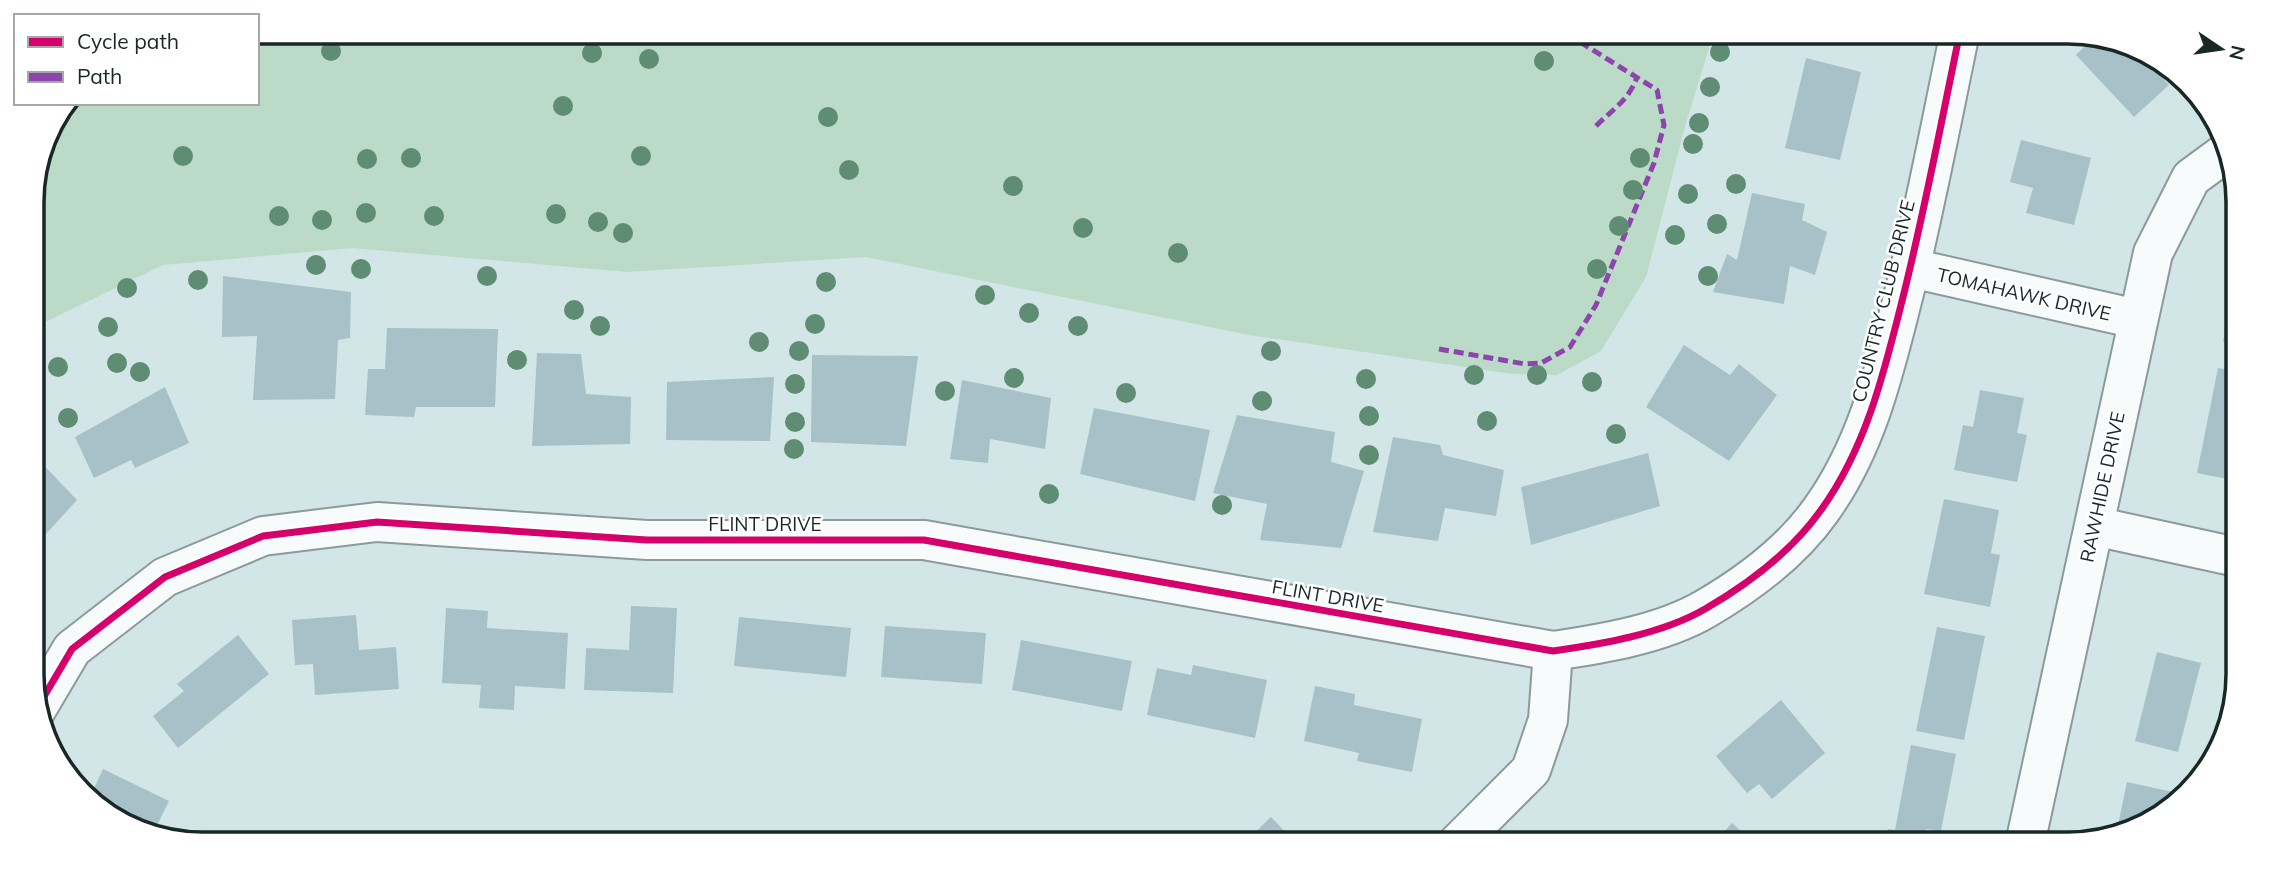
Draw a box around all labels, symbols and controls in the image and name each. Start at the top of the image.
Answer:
legend [14,14,259,105]
north arrow [2186,14,2256,84]
text: Cycle path [77,28,179,54]
text: N [2224,43,2251,63]
text: Path [77,63,122,89]
street label: COUNTRY CLUB DRIVE [1846,197,1920,405]
street label: TOMAHAWK DRIVE [1935,262,2113,326]
street label: RAWHIDE DRIVE [2074,409,2130,565]
street label: FLINT DRIVE [708,512,822,536]
street label: FLINT DRIVE [1270,574,1386,618]

